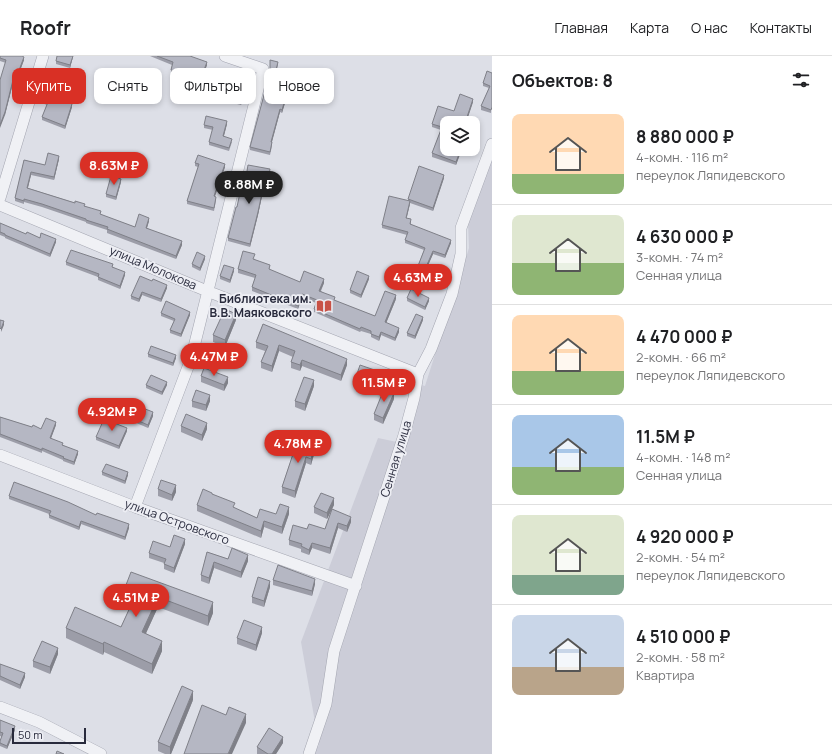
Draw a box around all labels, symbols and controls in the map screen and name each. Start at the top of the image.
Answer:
text: Roofr [20,15,71,41]
text: Главная [555,18,608,37]
text: Карта [630,18,669,37]
text: О нас [691,18,728,37]
text: Контакты [750,18,812,37]
chip: Купить [12,68,86,104]
chip: Снять [94,68,162,104]
chip: Фильтры [170,68,256,104]
chip: Новое [264,68,334,104]
text: Объектов: 8 [512,69,613,92]
icon: filters [790,69,812,91]
map controls [440,116,480,156]
button: layers [440,116,480,156]
text: 8 880 000 ₽ [636,125,734,148]
icon: home [544,130,592,178]
text: 4-комн. · 116 m² [636,148,728,166]
pin: 8.63M ₽ [77,152,151,186]
text: 8.63M ₽ [89,156,139,174]
text: переулок Ляпидевского [636,166,785,184]
pin: 8.88M ₽ [212,171,286,205]
text: 8.88M ₽ [224,175,274,193]
text: 4 630 000 ₽ [636,225,733,248]
icon: home [544,231,592,279]
street label: улица Молокова [107,241,200,294]
text: 3-комн. · 74 m² [636,248,723,266]
pin: 4.63M ₽ [381,264,455,298]
text: Сенная улица [636,266,722,284]
text: 4.63M ₽ [393,268,443,286]
place label: Библиотека им. В.В. Маяковского [210,290,312,321]
library icon: Библиотека им. В.В. Маяковского [315,297,333,315]
text: 4 470 000 ₽ [636,325,732,348]
icon: home [544,331,592,379]
pin: 4.47M ₽ [177,343,251,377]
text: 4.47M ₽ [189,347,239,365]
text: 2-комн. · 66 m² [636,348,726,366]
text: переулок Ляпидевского [636,366,785,384]
pin: 11.5M ₽ [347,369,421,403]
text: 11.5M ₽ [361,373,407,391]
pin: 4.92M ₽ [75,398,149,432]
text: 4.92M ₽ [87,402,137,420]
street label: Сенная улица [376,418,415,499]
text: 11.5M ₽ [636,425,695,448]
pin: 4.78M ₽ [261,430,335,464]
icon: home [544,431,592,479]
text: 4.78M ₽ [273,434,323,452]
text: 4-комн. · 148 m² [636,448,730,466]
text: Сенная улица [636,466,722,484]
street label: улица Островского [122,495,232,548]
text: 4 920 000 ₽ [636,525,734,548]
icon: home [544,531,592,579]
text: 2-комн. · 54 m² [636,548,725,566]
text: переулок Ляпидевского [636,566,785,584]
pin: 4.51M ₽ [99,584,173,618]
text: 4.51M ₽ [112,588,160,606]
text: 4 510 000 ₽ [636,625,730,648]
icon: home [544,631,592,679]
text: 2-комн. · 58 m² [636,648,725,666]
text: Квартира [636,666,695,684]
scale bar [12,726,86,745]
text: 50 m [18,727,43,742]

